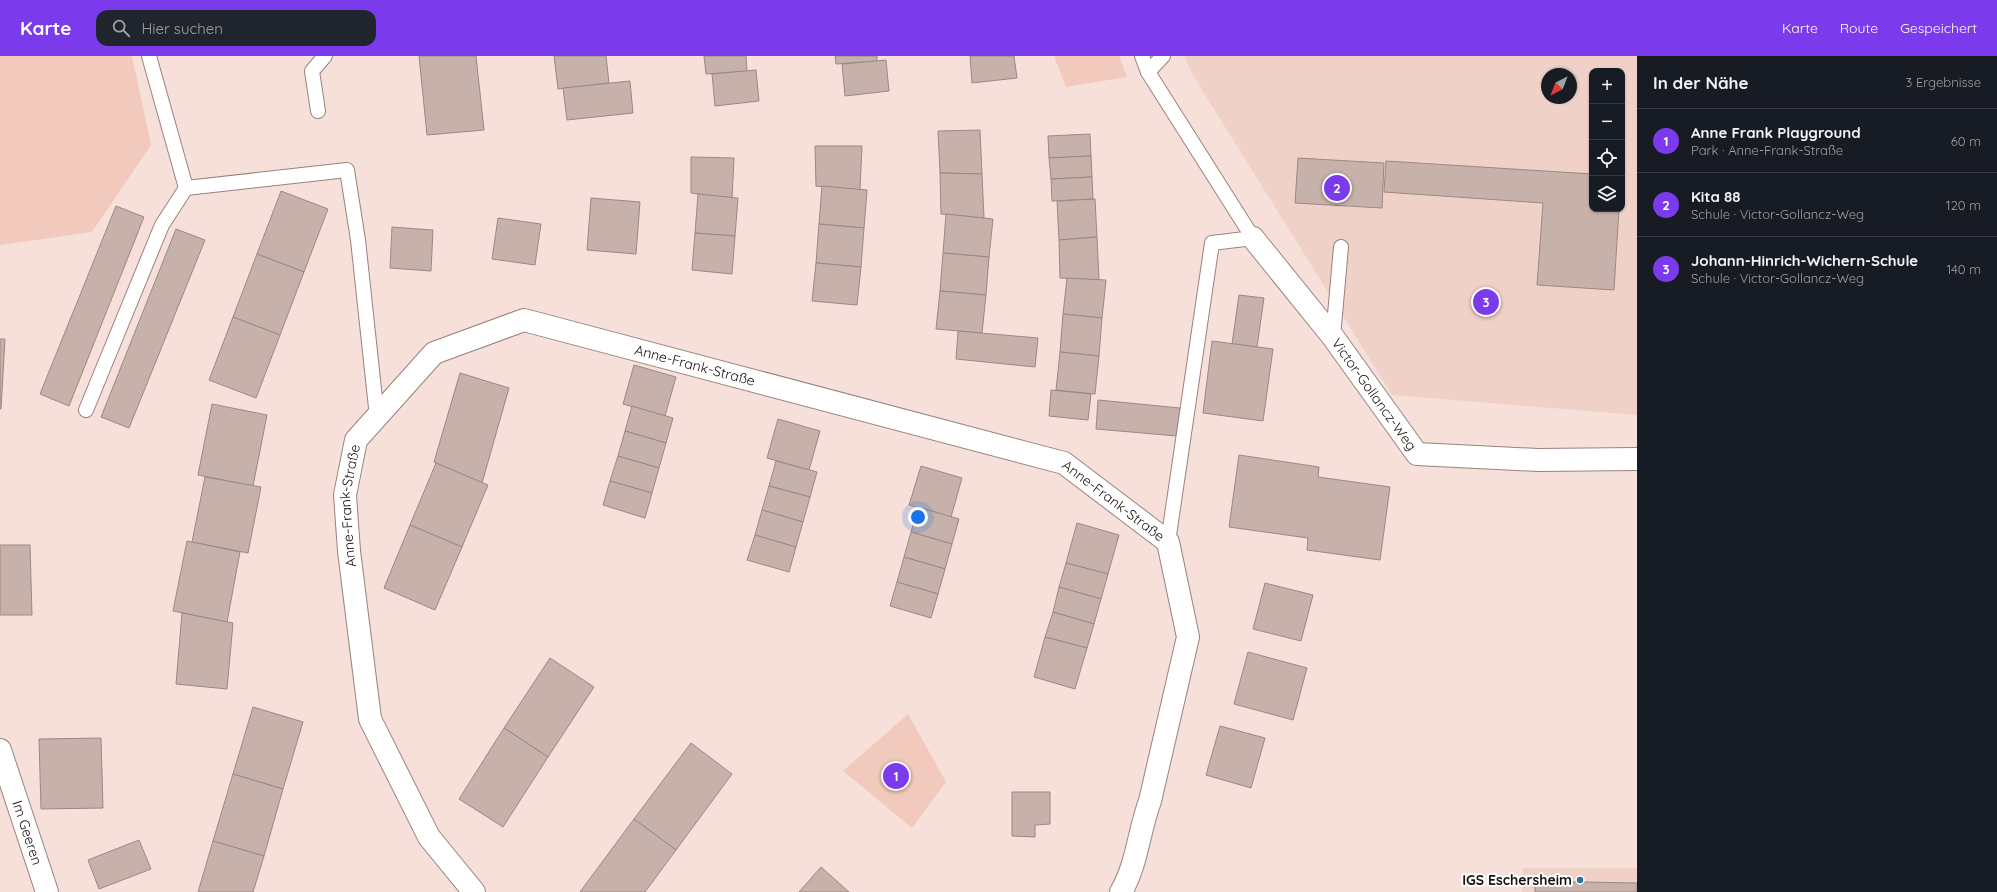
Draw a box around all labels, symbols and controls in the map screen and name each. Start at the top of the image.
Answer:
search box [96,10,376,46]
text: Karte [20,16,72,40]
icon: search [110,17,132,39]
text: Hier suchen [142,19,223,38]
text: Karte [1782,19,1818,37]
text: Route [1840,19,1878,37]
text: Gespeichert [1900,19,1977,37]
north arrow [1541,68,1577,104]
map controls [1589,68,1625,212]
button: + [1589,68,1625,104]
text: In der Nähe [1653,72,1749,93]
text: 3 Ergebnisse [1906,74,1981,90]
button: − [1589,104,1625,140]
text: Anne Frank Playground [1691,123,1861,142]
text: 1 [1663,133,1669,149]
text: 60 m [1951,133,1981,149]
button: locate [1589,140,1625,176]
text: Park · Anne-Frank-Straße [1691,142,1843,158]
pin: 2 [1324,173,1350,203]
button: layers [1589,176,1625,212]
text: Kita 88 [1691,187,1741,206]
text: 2 [1662,197,1670,213]
text: 120 m [1946,197,1981,213]
text: Schule · Victor-Gollancz-Weg [1691,206,1864,222]
text: Johann-Hinrich-Wichern-Schule [1691,251,1918,270]
text: 3 [1663,261,1669,277]
text: 140 m [1946,261,1981,277]
text: Schule · Victor-Gollancz-Weg [1691,270,1864,286]
pin: 3 [1473,287,1499,317]
street label: Victor-Gollancz-Weg [1328,335,1421,454]
street label: Anne-Frank-Straße [633,341,757,390]
street label: Anne-Frank-Straße [336,443,364,568]
street label: Anne-Frank-Straße [1059,456,1168,545]
your location [908,507,928,527]
pin: 1 [883,761,909,791]
street label: Im Geeren [8,798,46,867]
place label: IGS Eschersheim [1462,871,1572,889]
marker: IGS Eschersheim [1575,875,1585,885]

